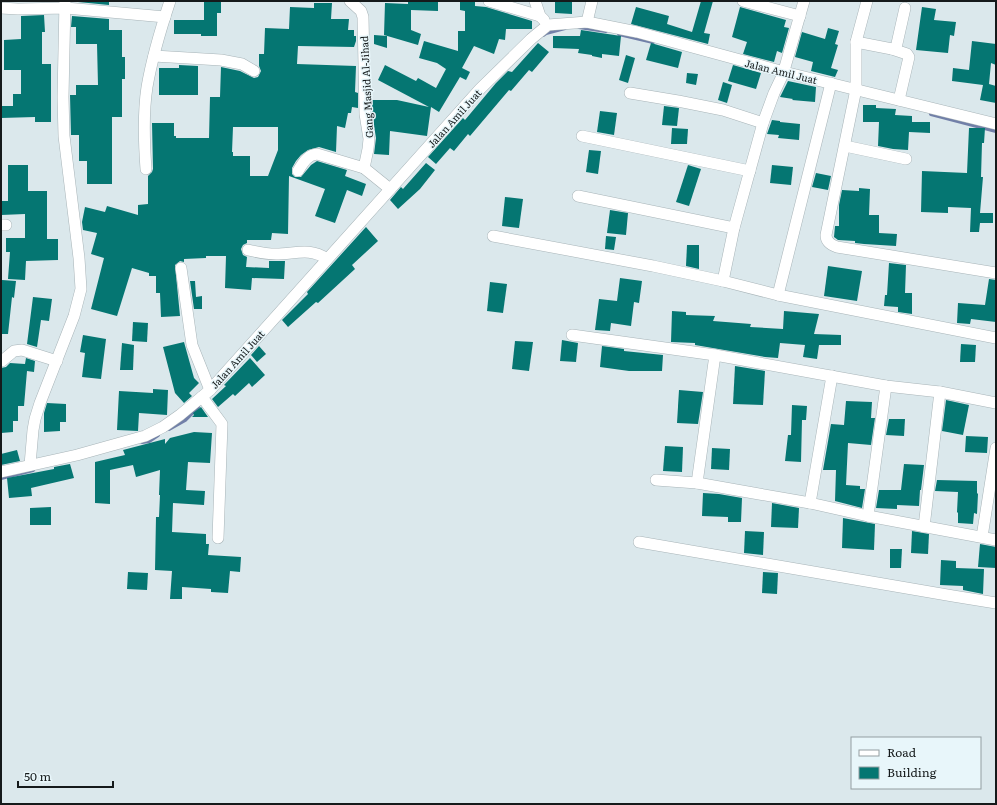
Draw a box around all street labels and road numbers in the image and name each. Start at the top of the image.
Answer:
street label: Gang Masjid Al-Jihad [356,36,376,138]
street label: Jalan Amil Juat [743,55,819,87]
street label: Jalan Amil Juat [424,85,484,151]
street label: Jalan Amil Juat [207,326,267,392]

